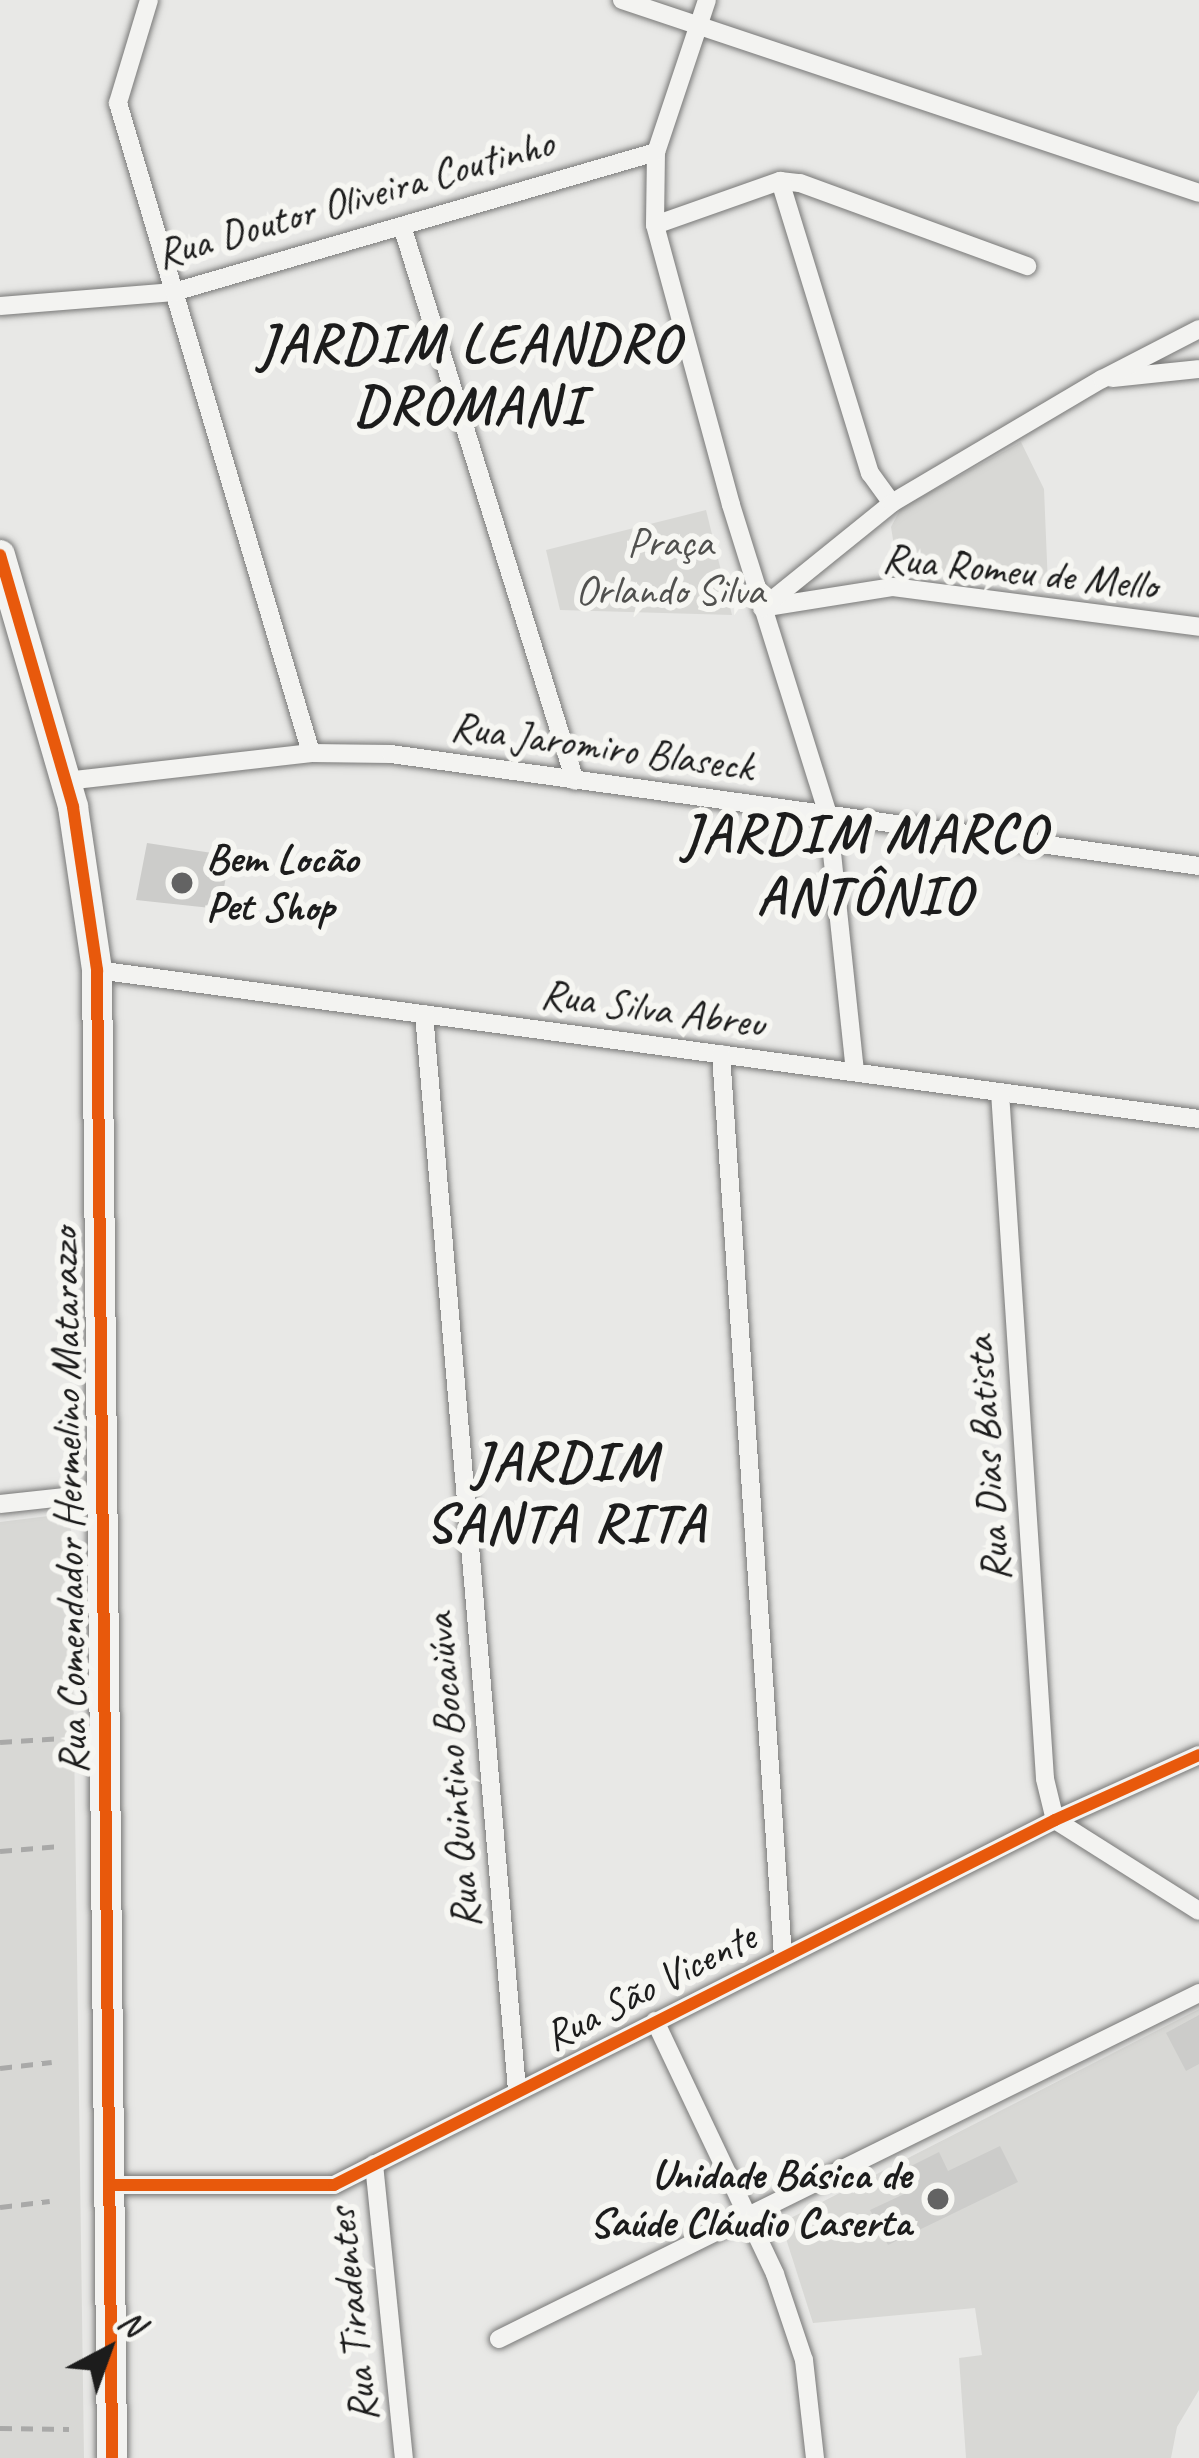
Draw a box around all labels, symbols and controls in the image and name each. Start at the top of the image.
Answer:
street label: Rua Doutor Oliveira Coutinho [149,118,561,280]
district label: JARDIM LEANDRO DROMANI [262,311,678,437]
park label: Praça Orlando Silva [576,518,764,616]
street label: Rua Romeu de Mello [879,532,1161,612]
street label: Rua Jaromiro Blaseck [448,701,756,793]
district label: JARDIM MARCO ANTÔNIO [685,801,1045,928]
place label: Bem Locão Pet Shop [206,834,358,932]
marker: Bem Locão Pet Shop [169,870,195,896]
street label: Rua Silva Abreu [538,968,768,1050]
street label: Rua Comendador Hermelino Matarazzo [39,1226,99,1776]
street label: Rua Dias Batista [954,1335,1022,1583]
district label: JARDIM SANTA RITA [426,1429,706,1556]
street label: Rua Quintino Bocaiúva [414,1611,492,1931]
street label: Rua São Vicente [536,1912,764,2062]
place label: Unidade Básica de Saúde Cláudio Caserta [589,2150,911,2248]
marker: Unidade Básica de Saúde Cláudio Caserta [922,2183,954,2215]
street label: Rua Tiradentes [317,2206,389,2424]
north arrow [48,2290,168,2410]
text: N [110,2300,153,2345]

